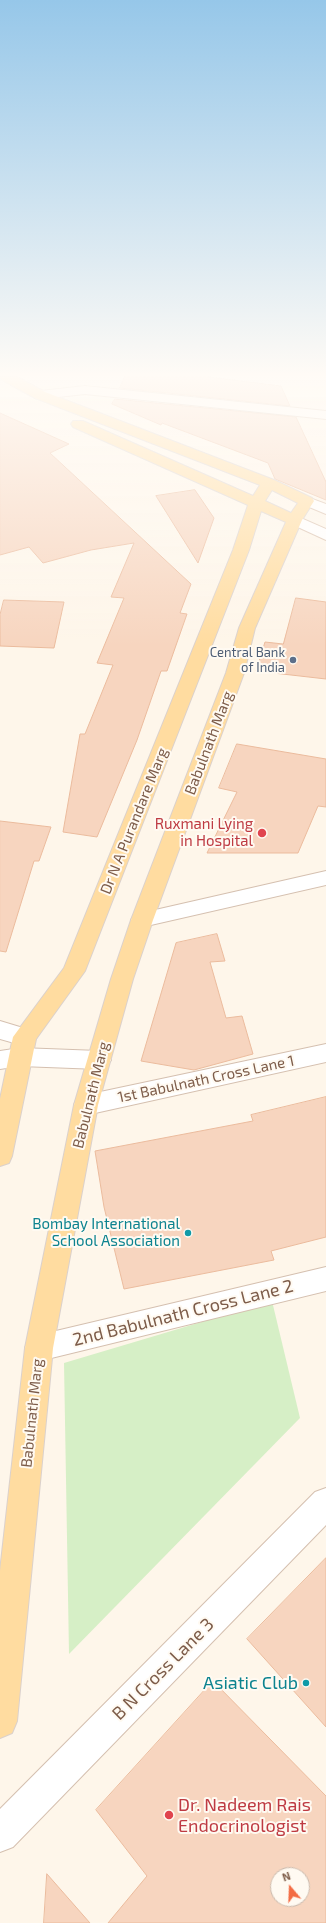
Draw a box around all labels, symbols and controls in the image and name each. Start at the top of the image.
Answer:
place label: Central Bank of India [210,645,285,676]
marker: Central Bank of India [288,655,298,665]
street label: Babulnath Marg [181,689,237,797]
street label: Dr N A Purandare Marg [96,745,172,897]
place label: Ruxmani Lying in Hospital [155,815,253,850]
marker: Ruxmani Lying in Hospital [256,827,268,839]
street label: Babulnath Marg [69,1040,113,1150]
street label: 1st Babulnath Cross Lane 1 [116,1051,296,1107]
place label: Bombay International School Association [32,1215,180,1250]
marker: Bombay International School Association [183,1228,193,1238]
street label: 2nd Babulnath Cross Lane 2 [70,1275,296,1351]
street label: Babulnath Marg [17,1358,47,1468]
street label: B N Cross Lane 3 [108,1614,218,1724]
place label: Asiatic Club [203,1672,298,1694]
marker: Asiatic Club [301,1678,311,1688]
place label: Dr. Nadeem Rais Endocrinologist [178,1794,311,1836]
marker: Dr. Nadeem Rais Endocrinologist [163,1809,175,1821]
north arrow [270,1867,310,1907]
text: N [280,1869,292,1884]

